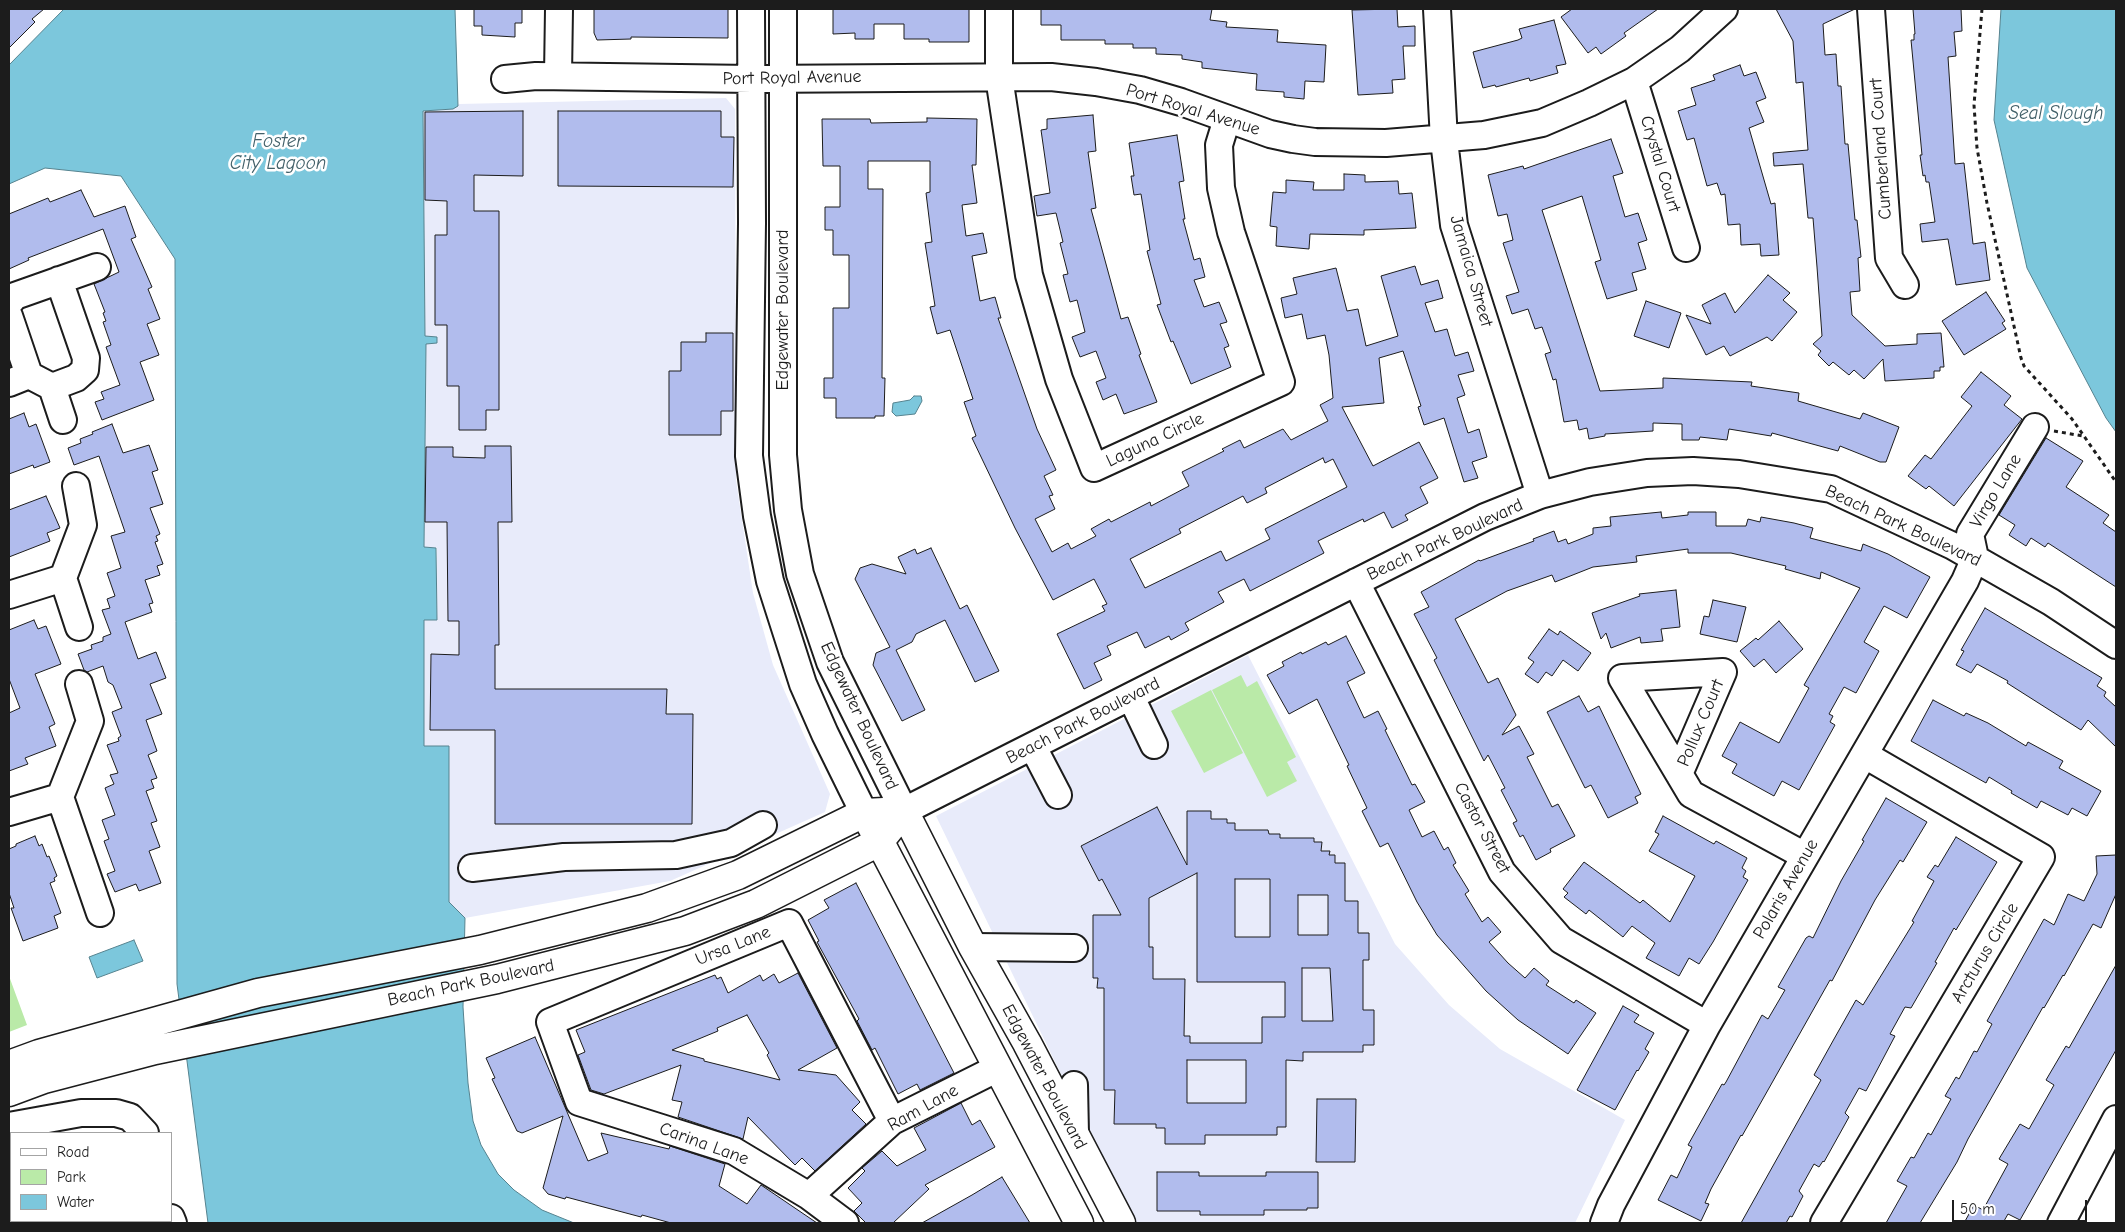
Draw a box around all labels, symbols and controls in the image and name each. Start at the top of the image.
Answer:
street label: Port Royal Avenue [722,66,862,90]
street label: Cumberland Court [1865,78,1897,220]
street label: Port Royal Avenue [1123,79,1263,141]
water label: Seal Slough [2009,103,2103,125]
street label: Crystal Court [1635,113,1685,215]
water label: Foster City Lagoon [230,131,326,175]
street label: Jamaica Street [1445,213,1497,329]
street label: Edgewater Boulevard [772,230,794,390]
street label: Laguna Circle [1103,408,1207,472]
street label: Virgo Lane [1966,450,2026,532]
street label: Beach Park Boulevard [1822,480,1984,572]
street label: Beach Park Boulevard [1364,494,1526,586]
street label: Edgewater Boulevard [815,639,903,793]
street label: Beach Park Boulevard [1002,673,1164,769]
street label: Pollux Court [1673,676,1729,770]
street label: Castor Street [1449,779,1515,877]
street label: Polaris Avenue [1749,835,1823,943]
street label: Arcturus Circle [1947,899,2023,1007]
street label: Ursa Lane [692,921,774,971]
street label: Beach Park Boulevard [386,955,556,1011]
street label: Edgewater Boulevard [997,1001,1091,1153]
street label: Ram Lane [884,1080,962,1136]
street label: Carina Lane [656,1118,752,1170]
legend [10,1132,172,1222]
text: Road [57,1143,89,1161]
text: Park [57,1168,86,1186]
scale bar [1955,1190,2090,1222]
text: Water [57,1193,94,1211]
text: 50 m [1960,1200,1995,1218]

